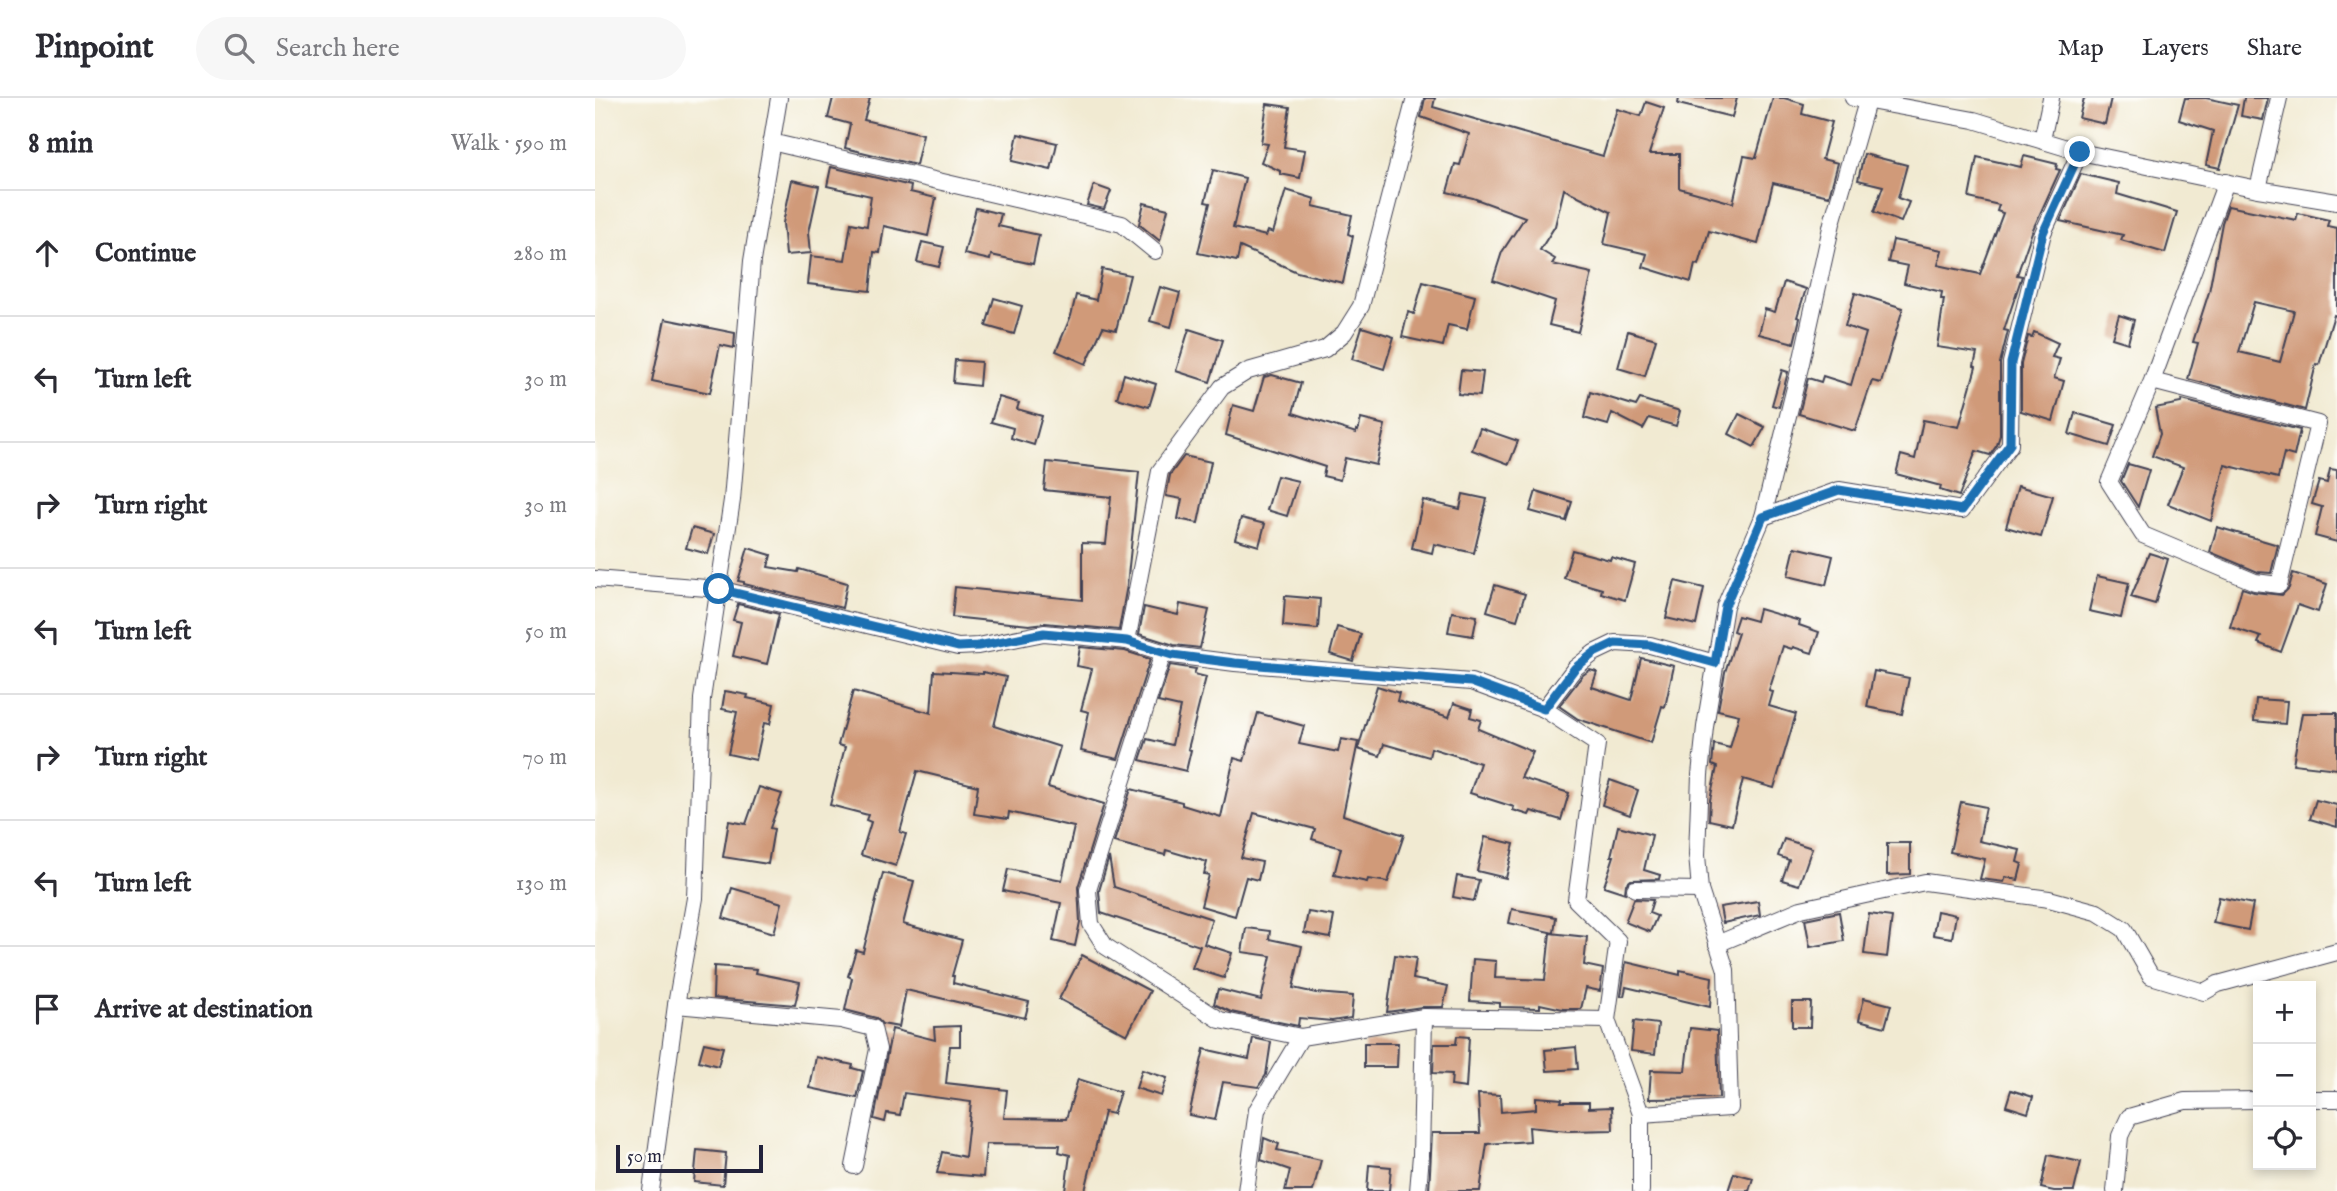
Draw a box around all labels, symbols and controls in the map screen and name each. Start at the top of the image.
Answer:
search box [196,17,686,80]
text: Pinpoint [35,27,154,69]
icon: search [220,29,258,67]
text: Search here [276,32,400,65]
text: Map [2058,33,2104,64]
text: Layers [2142,33,2209,64]
text: Share [2247,33,2302,64]
text: 8 min [28,125,94,163]
text: Walk · 590 m [450,129,567,158]
route end [2064,136,2095,167]
icon: ahead [28,234,66,272]
text: Continue [95,237,196,270]
text: 280 m [513,239,567,268]
icon: left [28,360,66,398]
text: Turn left [95,363,192,396]
text: 30 m [524,365,567,394]
icon: right [28,486,66,524]
text: Turn right [95,489,208,522]
text: 30 m [524,491,567,520]
route start [703,573,734,604]
icon: left [28,612,66,650]
text: Turn left [95,615,192,648]
text: 50 m [525,617,567,646]
icon: right [28,738,66,776]
text: Turn right [95,741,208,774]
text: 70 m [522,743,567,772]
icon: left [28,864,66,902]
text: Turn left [95,867,192,900]
text: 130 m [516,869,567,898]
map controls [2253,981,2316,1170]
button: + [2253,981,2316,1044]
icon: arrive [28,990,66,1028]
text: Arrive at destination [95,993,313,1026]
button: − [2253,1044,2316,1107]
button: locate [2253,1107,2316,1170]
scale bar [616,1142,763,1174]
text: 50 m [627,1145,662,1169]

